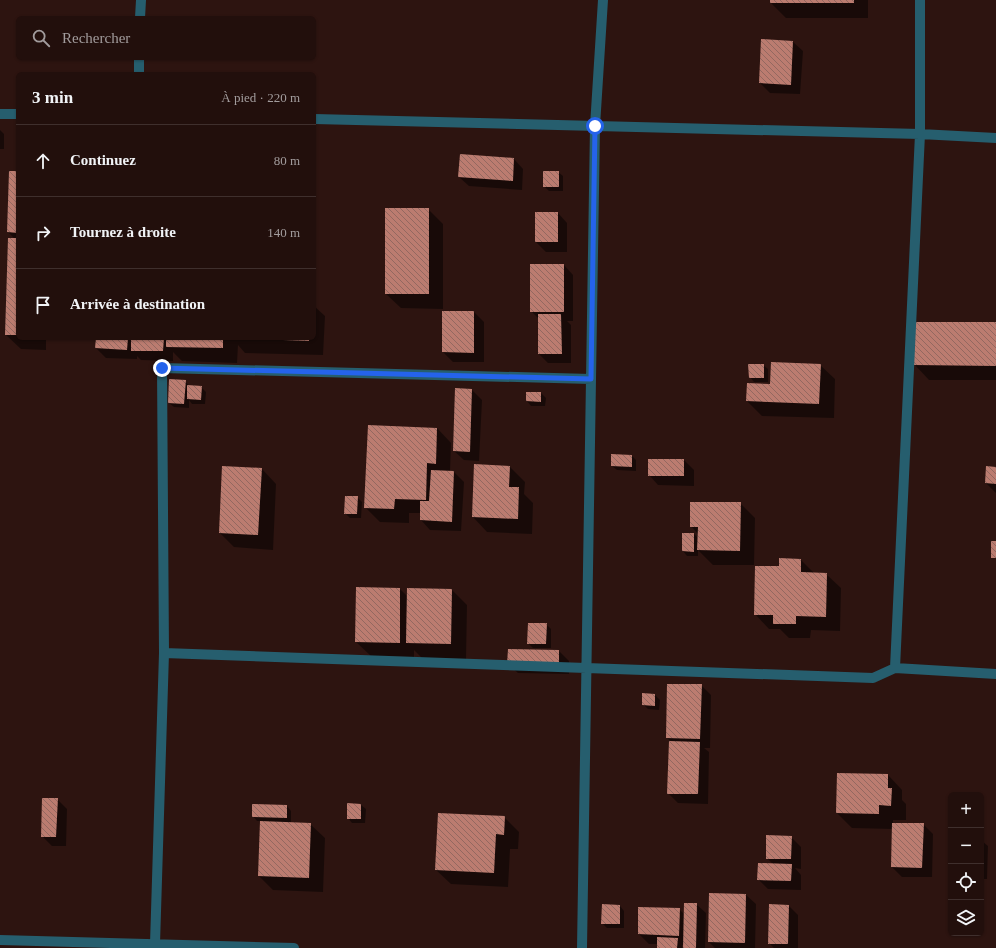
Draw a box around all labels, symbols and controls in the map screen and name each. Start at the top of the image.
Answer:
search box [16,16,316,60]
icon: search [30,27,52,49]
text: Rechercher [62,30,130,46]
text: 3 min [32,88,73,107]
text: À pied · 220 m [221,90,300,105]
route start [586,117,604,135]
icon: ahead [32,150,54,172]
text: Continuez [70,152,136,168]
text: 80 m [274,153,300,168]
icon: right [32,222,54,244]
text: Tournez à droite [70,224,176,240]
text: 140 m [267,225,300,240]
icon: arrive [32,294,54,316]
text: Arrivée à destination [70,296,205,312]
route end [153,359,171,377]
map controls [948,792,984,936]
button: + [948,792,984,828]
button: − [948,828,984,864]
button: locate [948,864,984,900]
button: layers [948,900,984,936]

